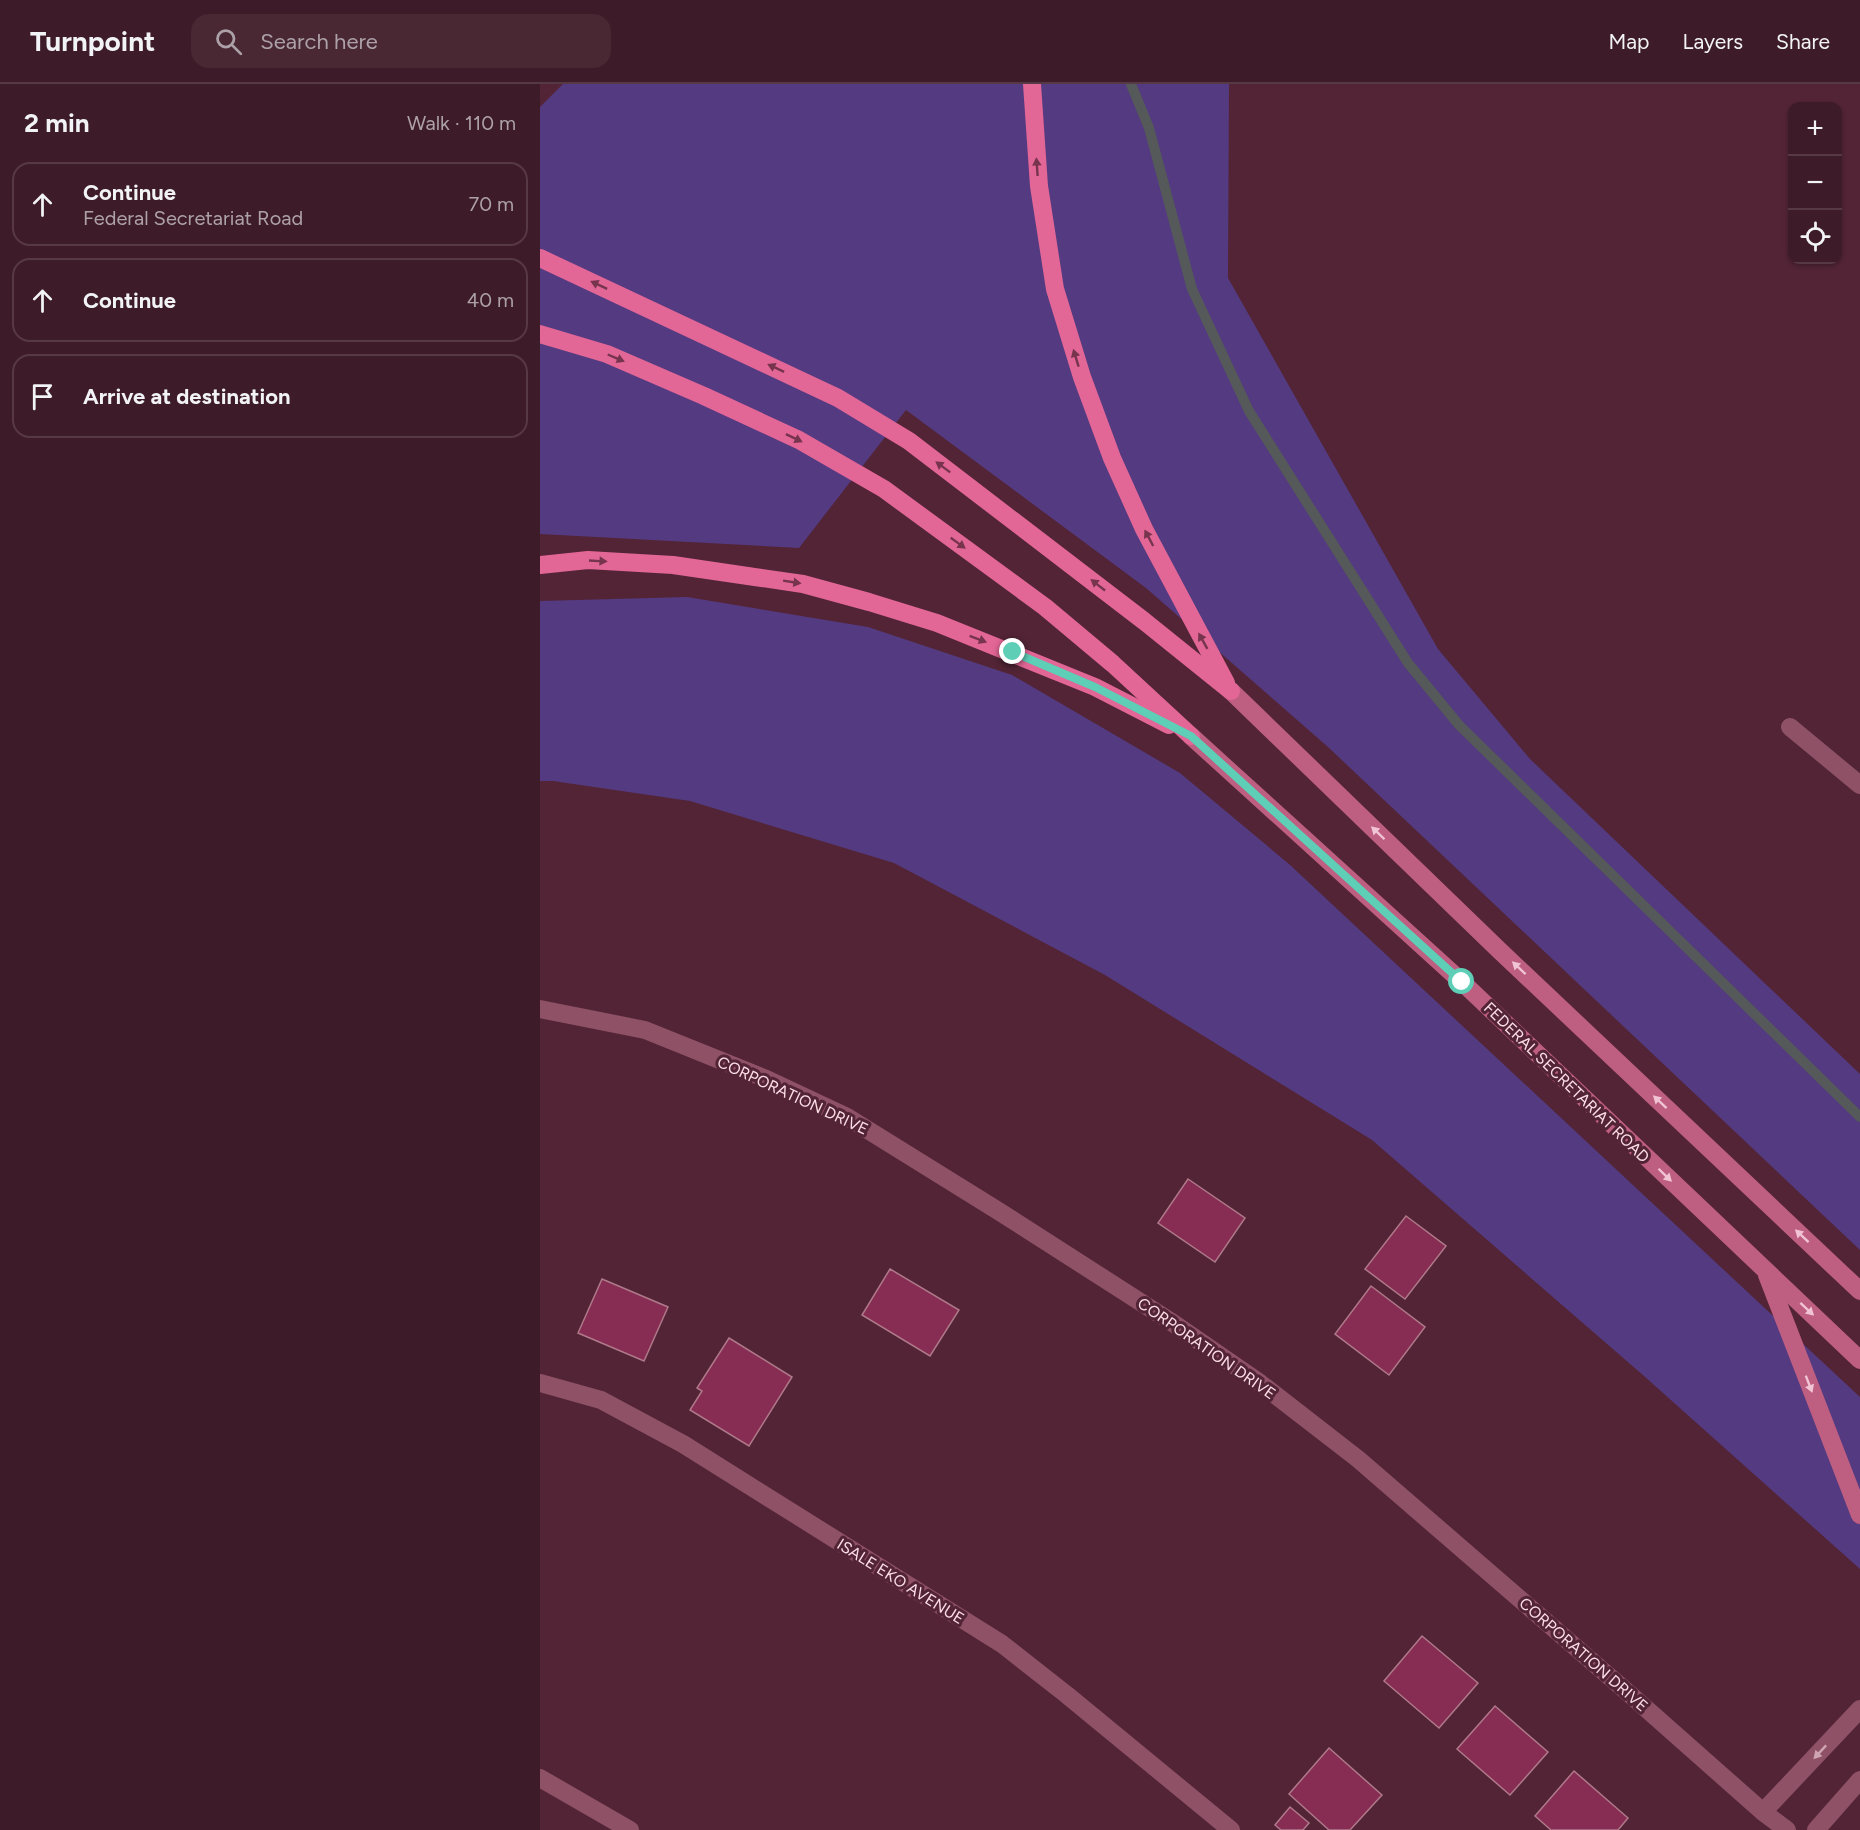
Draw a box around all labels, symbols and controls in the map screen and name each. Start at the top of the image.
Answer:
search box [191,14,611,68]
text: Turnpoint [30,24,155,58]
icon: search [212,25,245,58]
text: Search here [260,28,378,55]
text: Map [1609,29,1649,54]
text: Layers [1682,29,1743,54]
text: Share [1776,29,1830,54]
map controls [1788,102,1842,264]
button: + [1788,102,1842,156]
text: 2 min [24,107,90,139]
text: Walk · 110 m [407,111,516,135]
button: − [1788,156,1842,210]
one-way arrow [1033,158,1042,177]
text: Continue [83,179,176,206]
icon: ahead [26,188,59,221]
text: 70 m [468,192,514,216]
text: Federal Secretariat Road [83,206,303,230]
button: locate [1788,210,1842,264]
one-way arrow [590,281,607,290]
icon: ahead [26,284,59,317]
text: Continue [83,287,176,314]
text: 40 m [467,288,514,312]
one-way arrow [1071,349,1080,367]
one-way arrow [607,353,625,363]
one-way arrow [767,363,784,372]
icon: arrive [26,380,59,413]
text: Arrive at destination [83,383,291,410]
one-way arrow [785,433,802,443]
one-way arrow [935,461,951,473]
one-way arrow [1144,530,1154,547]
one-way arrow [950,536,965,548]
one-way arrow [589,556,608,565]
one-way arrow [782,578,801,587]
one-way arrow [1090,580,1105,592]
one-way arrow [1198,632,1208,649]
one-way arrow [969,635,987,644]
route end [999,638,1025,664]
one-way arrow [1371,826,1386,840]
one-way arrow [1511,961,1526,975]
route start [1448,968,1474,994]
street label: FEDERAL SECRETARIAT ROAD [1480,998,1653,1167]
street label: CORPORATION DRIVE [714,1052,871,1139]
one-way arrow [1654,1096,1668,1110]
one-way arrow [1657,1168,1672,1181]
one-way arrow [1795,1230,1809,1244]
street label: CORPORATION DRIVE [1134,1294,1279,1403]
one-way arrow [1799,1302,1813,1316]
one-way arrow [1805,1375,1815,1393]
street label: ISALE EKO AVENUE [834,1535,968,1628]
street label: CORPORATION DRIVE [1515,1593,1652,1715]
one-way arrow [1814,1744,1827,1759]

